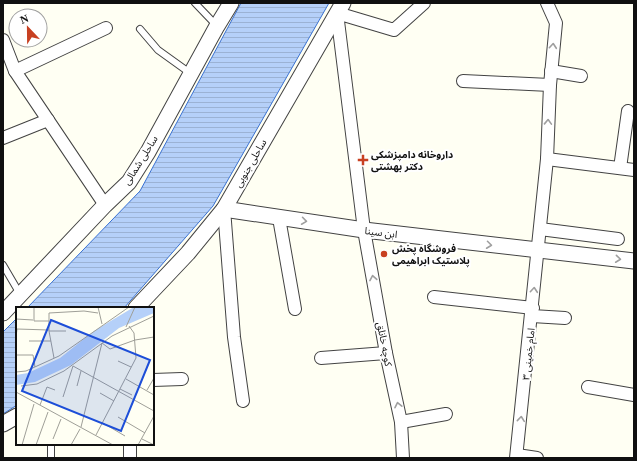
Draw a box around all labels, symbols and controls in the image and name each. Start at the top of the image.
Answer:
north arrow [8,8,48,48]
text: N [18,12,30,26]
one-way arrow [549,43,558,49]
one-way arrow [544,119,553,125]
street label: ساحلی شمالی [121,133,160,187]
street label: ساحلی جنوبی [232,137,270,190]
place label: داروخانه دامپزشکی دکتر بهشتی [371,149,453,173]
marker: داروخانه دامپزشکی دکتر بهشتی [358,155,368,165]
one-way arrow [301,216,307,225]
street label: ابن سینا [364,225,398,240]
one-way arrow [486,240,492,249]
place label: فروشگاه پخش پلاستیک ابراهیمی [392,243,470,268]
marker: فروشگاه پخش پلاستیک ابراهیمی [379,249,389,259]
one-way arrow [615,254,621,263]
one-way arrow [369,275,378,281]
one-way arrow [530,287,539,293]
inset map [16,307,154,445]
street label: کوچه خانلق [374,321,394,368]
street label: امام خمینی ۳ [520,327,540,381]
one-way arrow [394,402,402,409]
one-way arrow [516,416,525,422]

